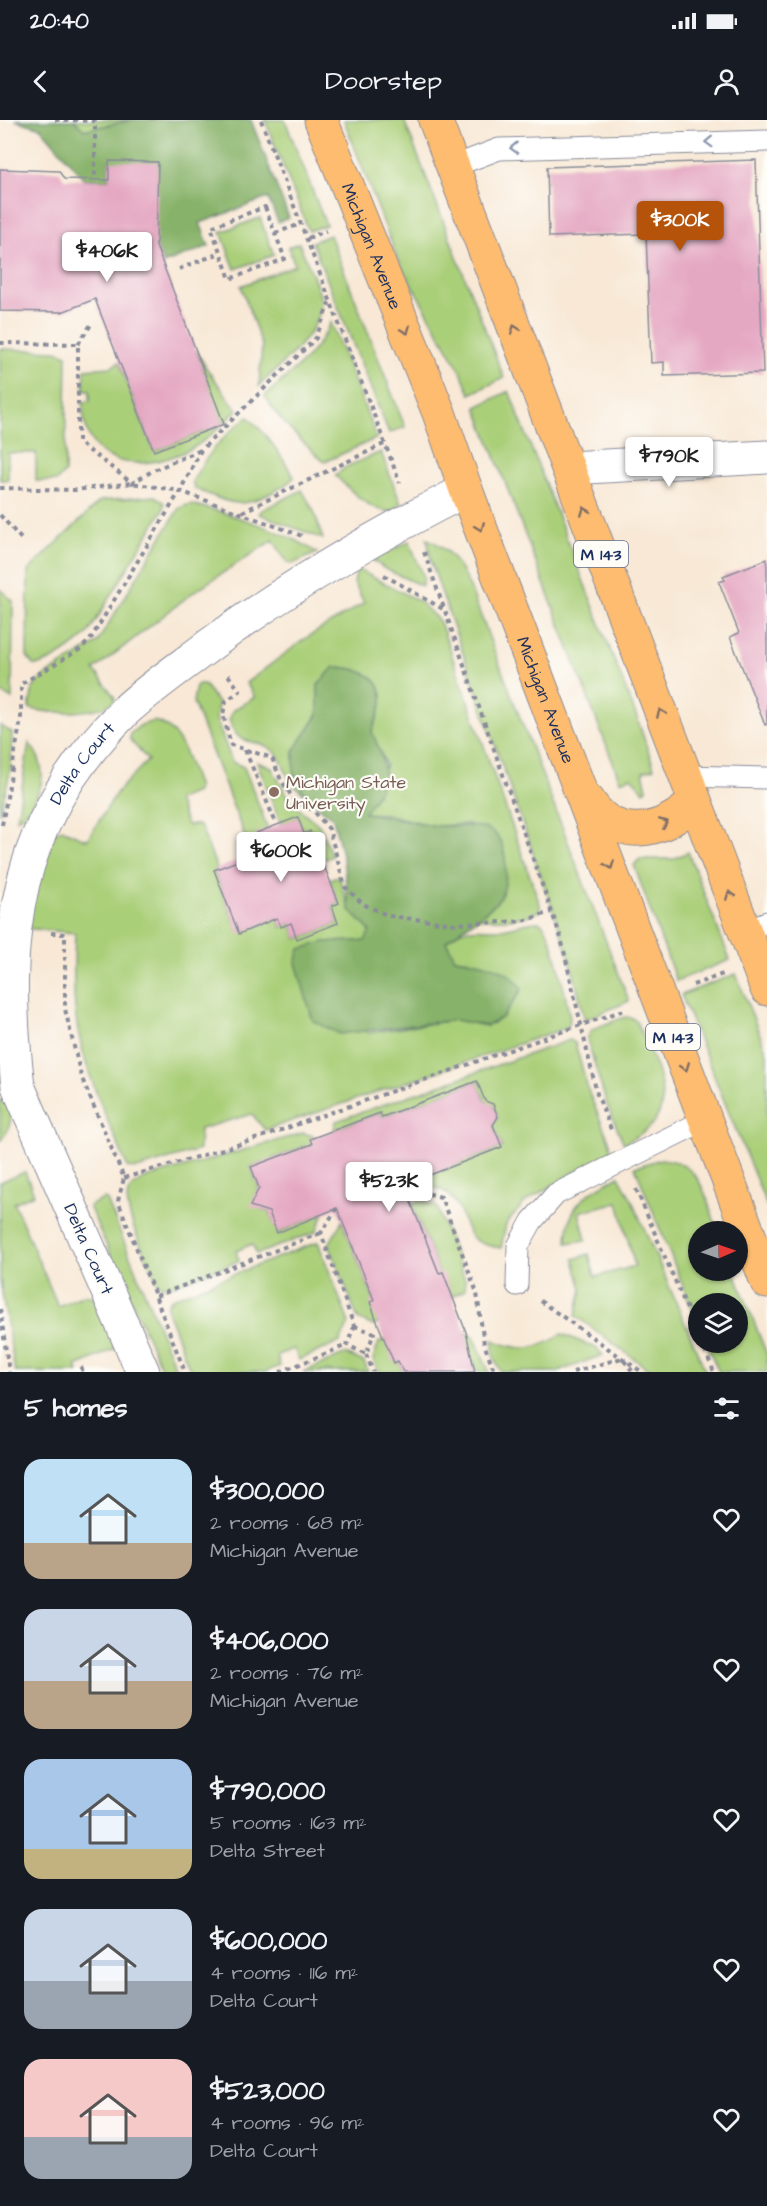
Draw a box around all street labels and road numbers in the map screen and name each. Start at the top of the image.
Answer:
street label: Michigan Avenue [335,180,408,313]
road number: M 143 [574,541,628,567]
street label: Michigan Avenue [510,633,581,767]
street label: Delta Court [44,716,121,809]
road number: M 143 [646,1024,700,1050]
street label: Delta Court [57,1200,120,1299]

